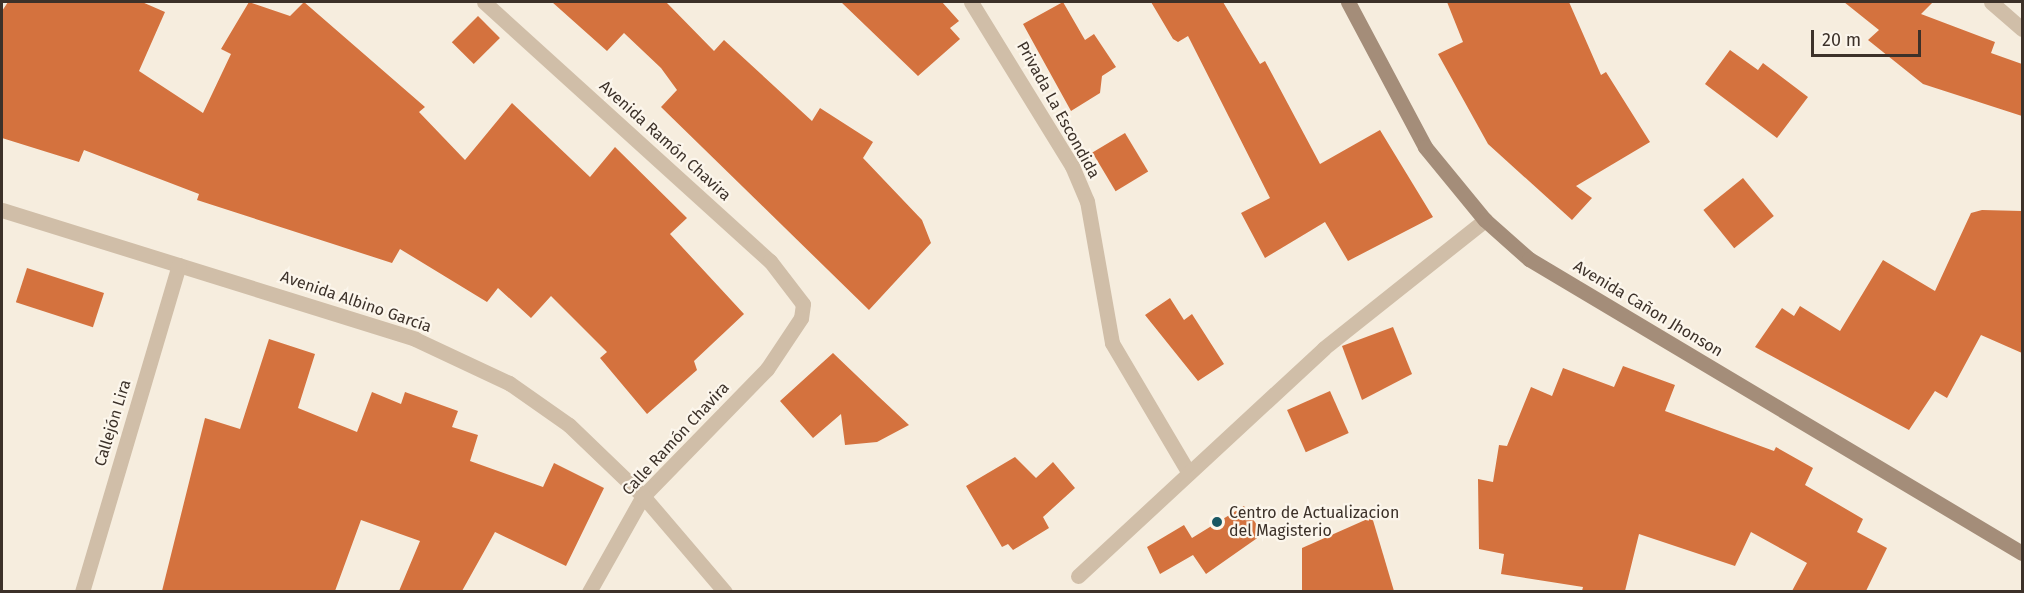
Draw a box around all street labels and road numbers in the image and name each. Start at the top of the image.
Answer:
street label: Privada La Escondida [1012,38,1104,182]
street label: Avenida Ramón Chavira [595,77,735,205]
street label: Avenida Cañon Jhonson [1570,257,1726,361]
street label: Avenida Albino García [278,267,434,337]
street label: Callejón Lira [91,377,135,469]
street label: Calle Ramón Chavira [619,378,733,500]

